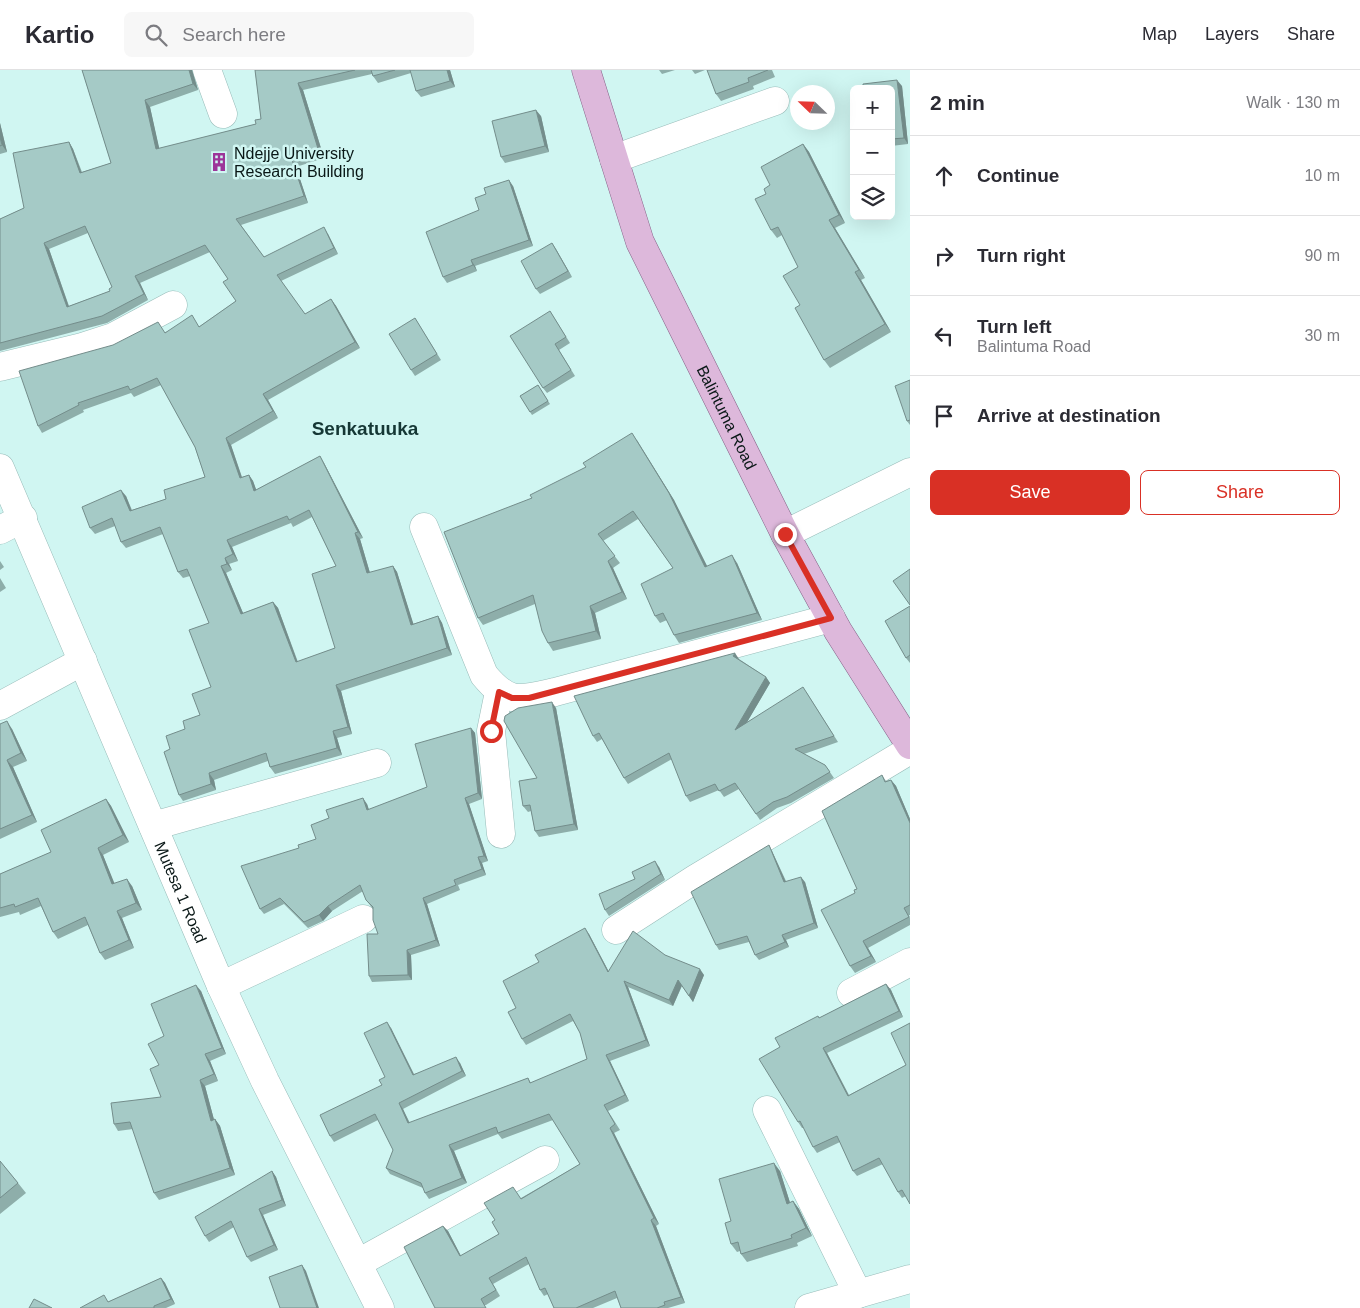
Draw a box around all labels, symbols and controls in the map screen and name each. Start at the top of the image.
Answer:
search box [124,12,474,57]
text: Kartio [25,21,94,48]
icon: search [142,21,170,49]
text: Search here [182,24,286,45]
text: Map [1142,24,1177,44]
text: Layers [1205,24,1259,44]
text: Share [1287,24,1335,44]
north arrow [790,85,835,130]
map controls [850,85,895,220]
button: + [850,85,895,130]
text: 2 min [930,91,985,114]
text: Walk · 130 m [1246,94,1340,111]
button: − [850,130,895,175]
place label: Ndejje University Research Building [234,145,364,180]
building icon: Ndejje University Research Building [208,151,230,173]
icon: ahead [930,162,958,190]
text: Continue [977,165,1059,186]
text: 10 m [1304,167,1340,184]
button: layers [850,175,895,220]
icon: right [930,242,958,270]
text: Turn right [977,245,1065,266]
text: 90 m [1304,247,1340,264]
text: Turn left [977,316,1052,337]
icon: left [930,322,958,350]
text: 30 m [1304,327,1340,344]
text: Balintuma Road [977,338,1091,355]
street label: Balintuma Road [694,362,760,472]
icon: arrive [930,402,958,430]
text: Arrive at destination [977,405,1161,426]
district label: Senkatuuka [312,418,419,439]
button: Save [930,470,1130,515]
button: Share [1140,470,1340,515]
route end [774,523,797,546]
route start [480,720,503,743]
street label: Mutesa 1 Road [152,839,210,945]

